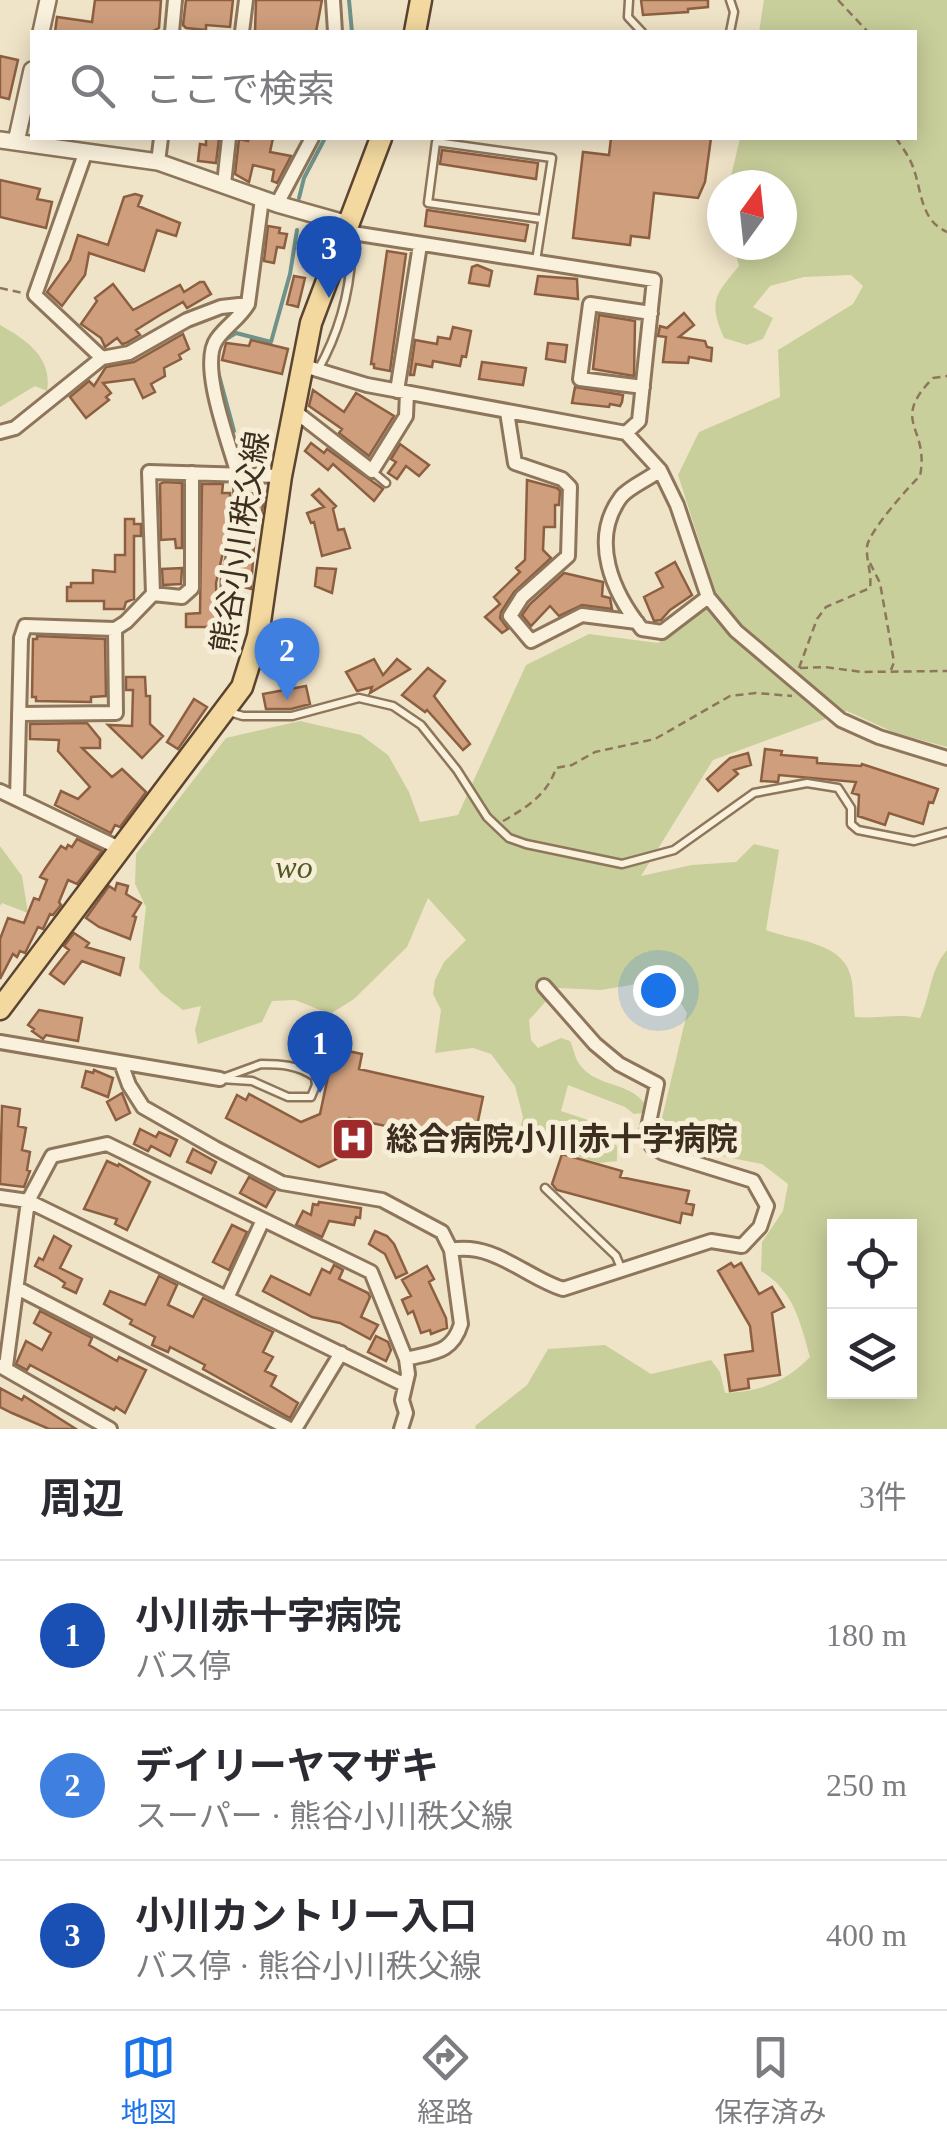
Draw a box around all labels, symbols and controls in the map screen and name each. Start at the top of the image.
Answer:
search box [30,30,917,140]
icon: search [65,58,120,113]
text: ここで検索 [145,68,335,110]
north arrow [707,170,797,260]
pin: 3 [296,216,362,298]
street label: 熊谷小川秩父線 [205,429,275,655]
pin: 2 [254,618,320,700]
park label: wo [275,849,313,885]
your location [633,965,684,1016]
pin: 1 [288,1010,352,1093]
hospital icon: 総合病院小川赤十字病院 [330,1116,376,1162]
place label: 総合病院小川赤十字病院 [386,1121,738,1157]
map controls [827,1219,917,1399]
button: locate [827,1219,917,1309]
button: layers [827,1309,917,1399]
text: 周辺 [40,1476,124,1522]
text: 3件 [859,1479,907,1515]
text: 小川赤十字病院 [135,1595,401,1637]
text: 1 [65,1617,81,1653]
text: 180 m [826,1617,907,1653]
text: バス停 [135,1648,231,1684]
text: デイリーヤマザキ [135,1745,439,1787]
text: 2 [65,1767,81,1803]
text: 250 m [826,1767,907,1803]
text: スーパー · 熊谷小川秩父線 [135,1798,513,1834]
text: 小川カントリー入口 [135,1895,477,1937]
text: 3 [65,1917,81,1953]
text: 400 m [826,1917,907,1953]
text: バス停 · 熊谷小川秩父線 [135,1948,482,1984]
tab: 地図 [120,2030,177,2130]
tab: 経路 [417,2030,474,2130]
tab: 保存済み [714,2030,827,2130]

